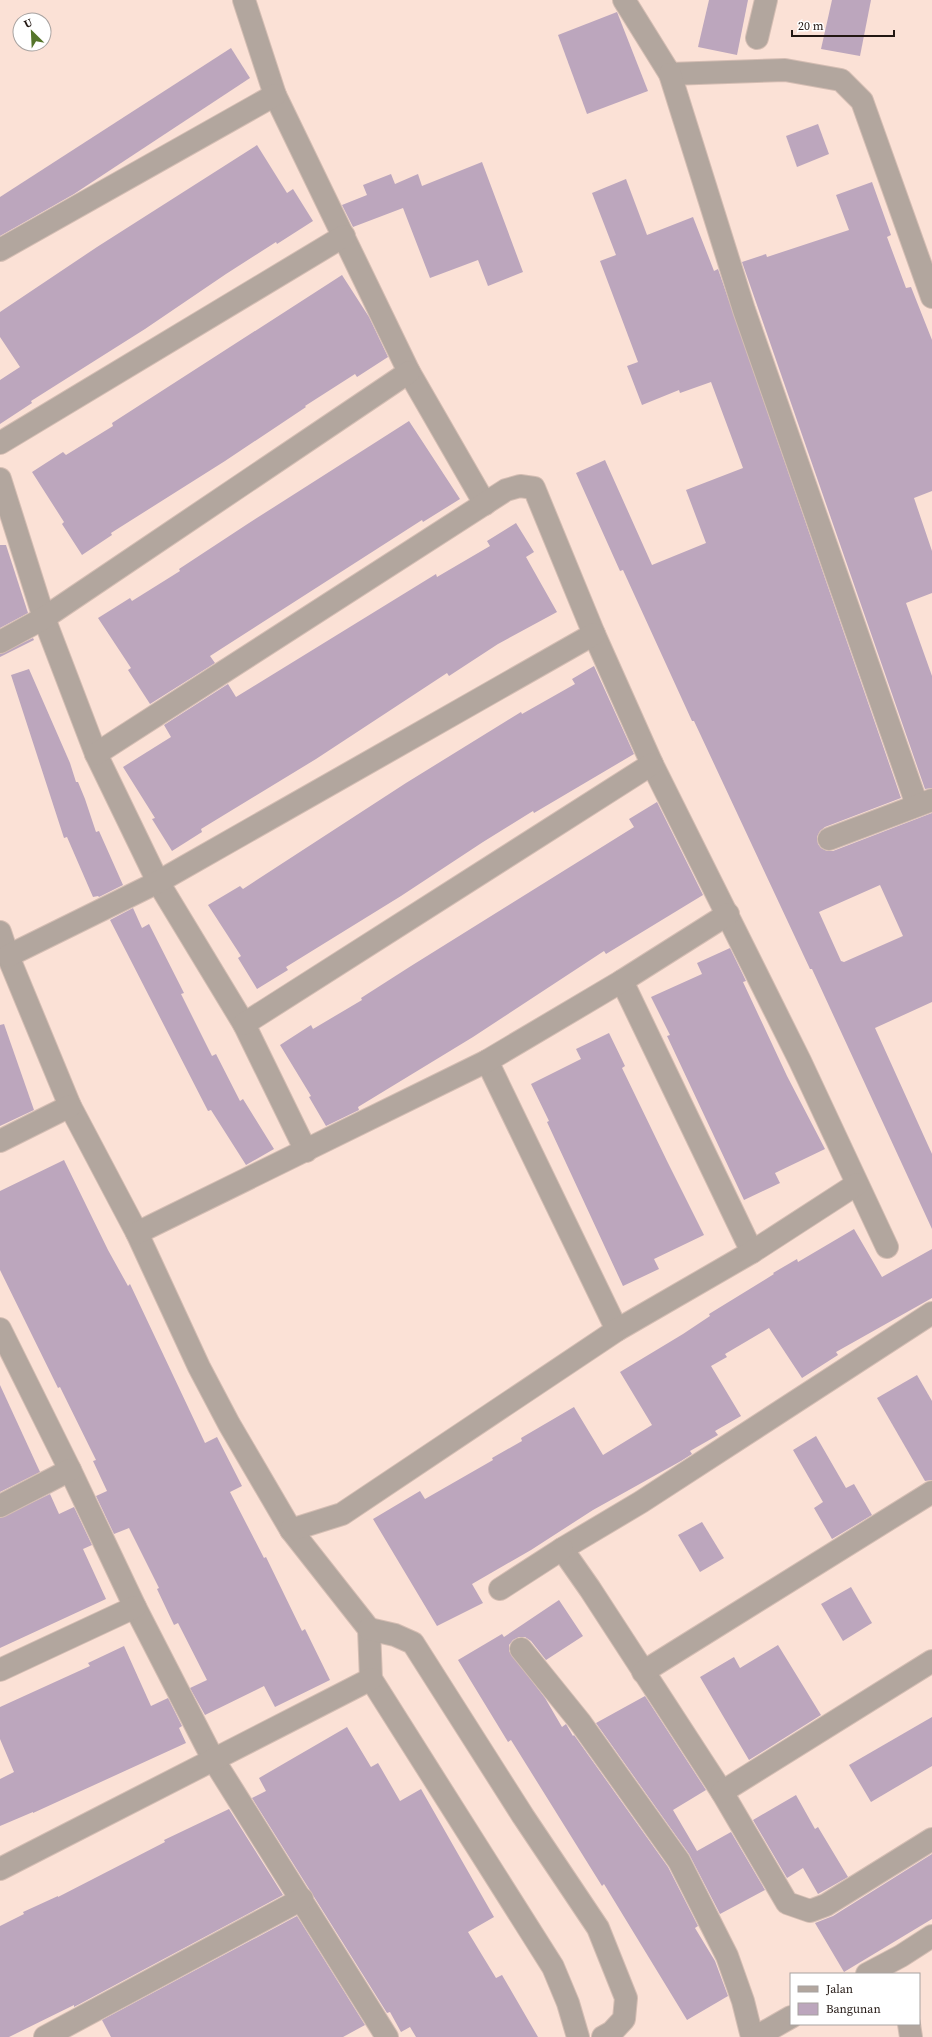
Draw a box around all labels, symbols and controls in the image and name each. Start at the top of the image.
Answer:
north arrow [12,12,52,52]
scale bar [792,12,894,38]
text: U [21,15,35,32]
text: 20 m [798,18,824,34]
legend [790,1973,920,2025]
text: Jalan [825,1981,853,1997]
text: Bangunan [826,2001,881,2017]

